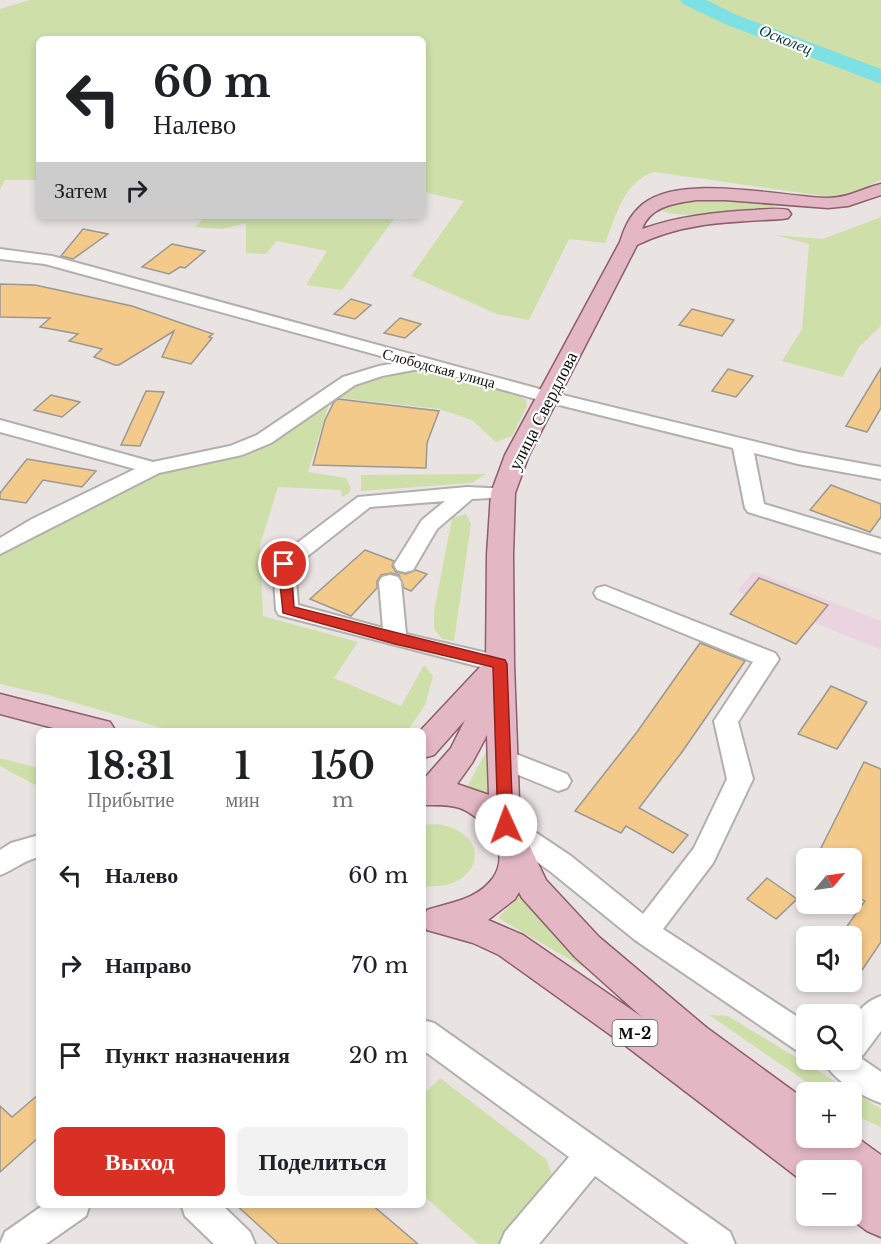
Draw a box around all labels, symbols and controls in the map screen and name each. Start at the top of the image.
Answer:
water label: Осколец [756,19,816,59]
text: 60 m [153,56,271,108]
icon: left [54,60,132,138]
text: Налево [153,108,236,141]
icon: right [120,174,153,207]
text: Затем [54,177,108,204]
street label: Слободская улица [381,344,498,392]
street label: улица Свердлова [504,348,582,474]
pin [258,538,309,589]
icon: arrive [267,547,300,580]
text: 18:31 [87,744,174,789]
text: 1 [235,744,250,789]
text: 150 [311,744,375,789]
text: Прибытие [87,788,174,812]
text: мин [226,788,260,812]
text: m [332,788,354,812]
position arrow [474,793,538,857]
north arrow [796,848,862,914]
map controls [796,848,862,1226]
icon: left [54,859,87,892]
text: Налево [105,862,178,889]
text: 60 m [348,862,408,889]
button: sound [796,926,862,992]
icon: right [54,949,87,982]
text: Направо [105,952,191,979]
text: 70 m [351,952,408,979]
button: search [796,1004,862,1070]
road number: М-2 [612,1020,658,1046]
icon: arrive [54,1039,87,1072]
text: Пункт назначения [105,1042,290,1069]
text: 20 m [349,1042,408,1069]
button: + [796,1082,862,1148]
button: Выход [54,1127,225,1196]
button: Поделиться [237,1127,408,1196]
button: − [796,1160,862,1226]

